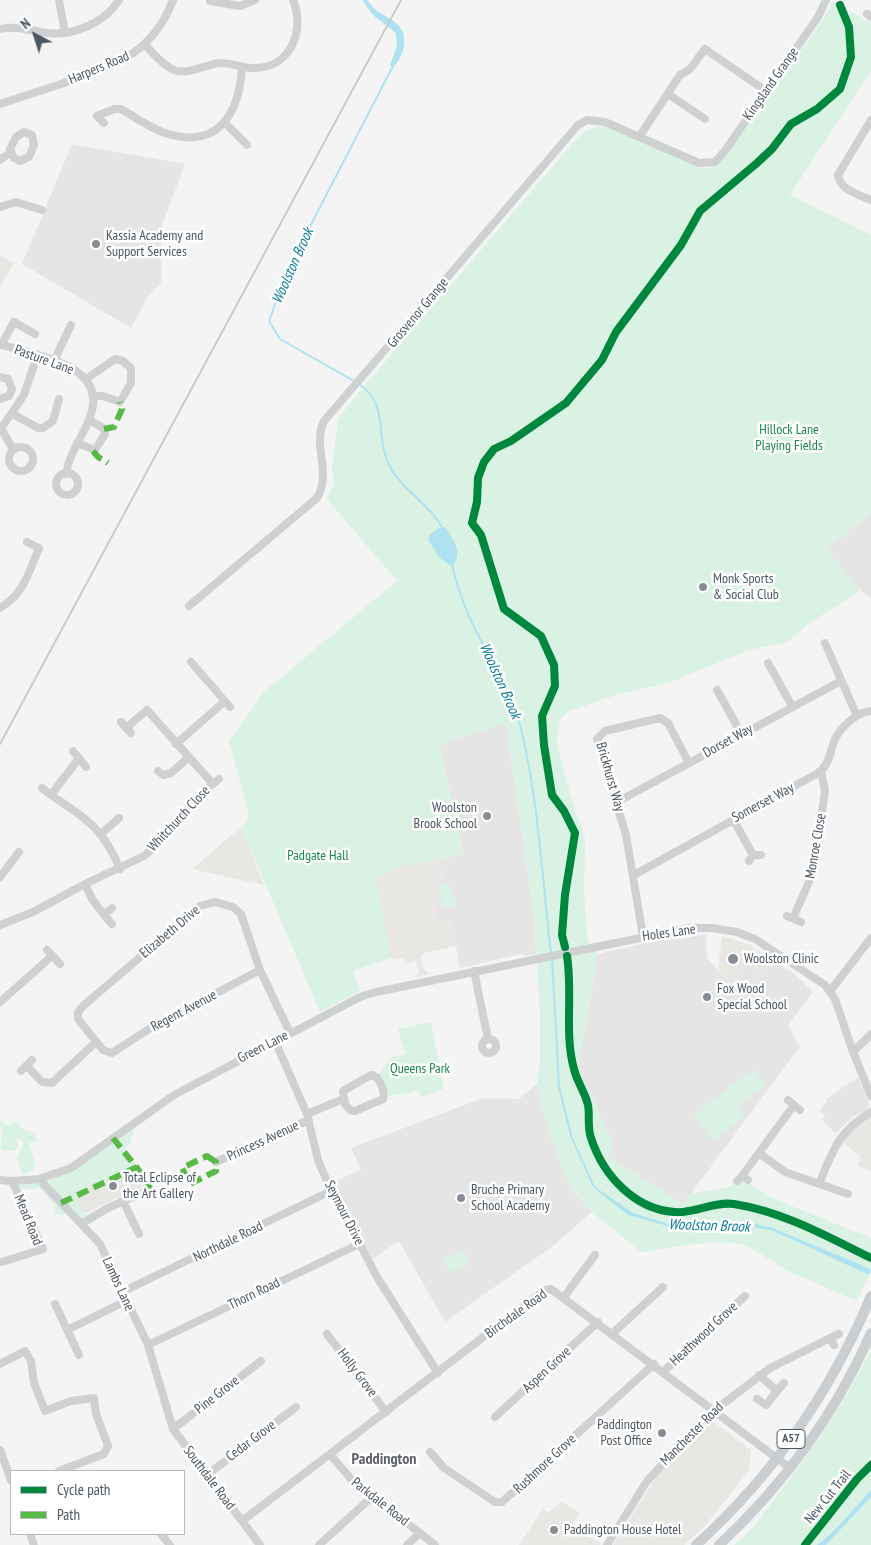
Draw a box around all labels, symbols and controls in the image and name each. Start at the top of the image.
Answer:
north arrow [10,10,60,60]
text: N [17,14,34,33]
street label: Kingsland Grange [740,44,802,124]
street label: Harpers Road [66,48,132,88]
water label: Woolston Brook [268,225,318,307]
place label: Kassia Academy and Support Services [106,228,203,260]
marker: Kassia Academy and Support Services [90,238,102,250]
street label: Grosvenor Grange [384,275,452,351]
street label: Pasture Lane [12,342,76,378]
park label: Hillock Lane Playing Fields [755,422,823,454]
place label: Monk Sports & Social Club [713,571,779,604]
marker: Monk Sports & Social Club [697,581,709,593]
water label: Woolston Brook [475,640,525,722]
street label: Dorset Way [700,720,756,762]
street label: Brickhurst Way [592,740,628,814]
street label: Somerset Way [729,780,797,826]
street label: Whitchurch Close [144,783,214,855]
place label: Woolston Brook School [414,800,477,832]
marker: Woolston Brook School [481,810,493,822]
street label: Monroe Close [802,812,830,880]
park label: Padgate Hall [287,848,349,864]
street label: Elizabeth Drive [137,902,203,962]
street label: Holes Lane [641,921,697,945]
place label: Woolston Clinic [744,951,819,967]
marker: Woolston Clinic [726,952,740,966]
place label: Fox Wood Special School [717,981,787,1014]
street label: Regent Avenue [148,987,220,1035]
marker: Fox Wood Special School [701,991,713,1003]
street label: Green Lane [235,1027,291,1067]
park label: Queens Park [390,1061,450,1077]
street label: Princess Avenue [224,1117,302,1165]
place label: Total Eclipse of the Art Gallery [123,1170,196,1202]
street label: Seymour Drive [321,1178,367,1248]
marker: Total Eclipse of the Art Gallery [107,1180,119,1192]
place label: Bruche Primary School Academy [471,1182,550,1214]
street label: Mead Road [10,1192,46,1248]
marker: Bruche Primary School Academy [455,1192,467,1204]
water label: Woolston Brook [668,1216,750,1236]
street label: Northdale Road [190,1218,266,1266]
street label: Lambs Lane [98,1255,138,1313]
street label: Thorn Road [225,1274,283,1314]
street label: Birchdale Road [482,1286,550,1342]
street label: Heathwood Grove [667,1299,741,1369]
street label: Aspen Grove [519,1343,575,1397]
street label: Holly Grove [333,1346,381,1400]
street label: Pine Grove [191,1372,243,1418]
street label: Manchester Road [657,1399,727,1469]
street label: Cedar Grove [223,1417,279,1465]
place label: Paddington Post Office [597,1417,652,1450]
marker: Paddington Post Office [656,1427,668,1439]
road number: A57 [777,1430,805,1448]
street label: Rushmore Grove [510,1431,580,1497]
street label: Southdale Road [180,1443,238,1513]
district label: Paddington [352,1449,416,1469]
street label: New Cut Trail [801,1467,855,1527]
legend [10,1470,185,1535]
street label: Parkdale Road [348,1474,412,1530]
text: Cycle path [57,1480,110,1499]
text: Path [57,1505,80,1524]
place label: Paddington House Hotel [564,1522,681,1538]
marker: Paddington House Hotel [548,1524,560,1536]

